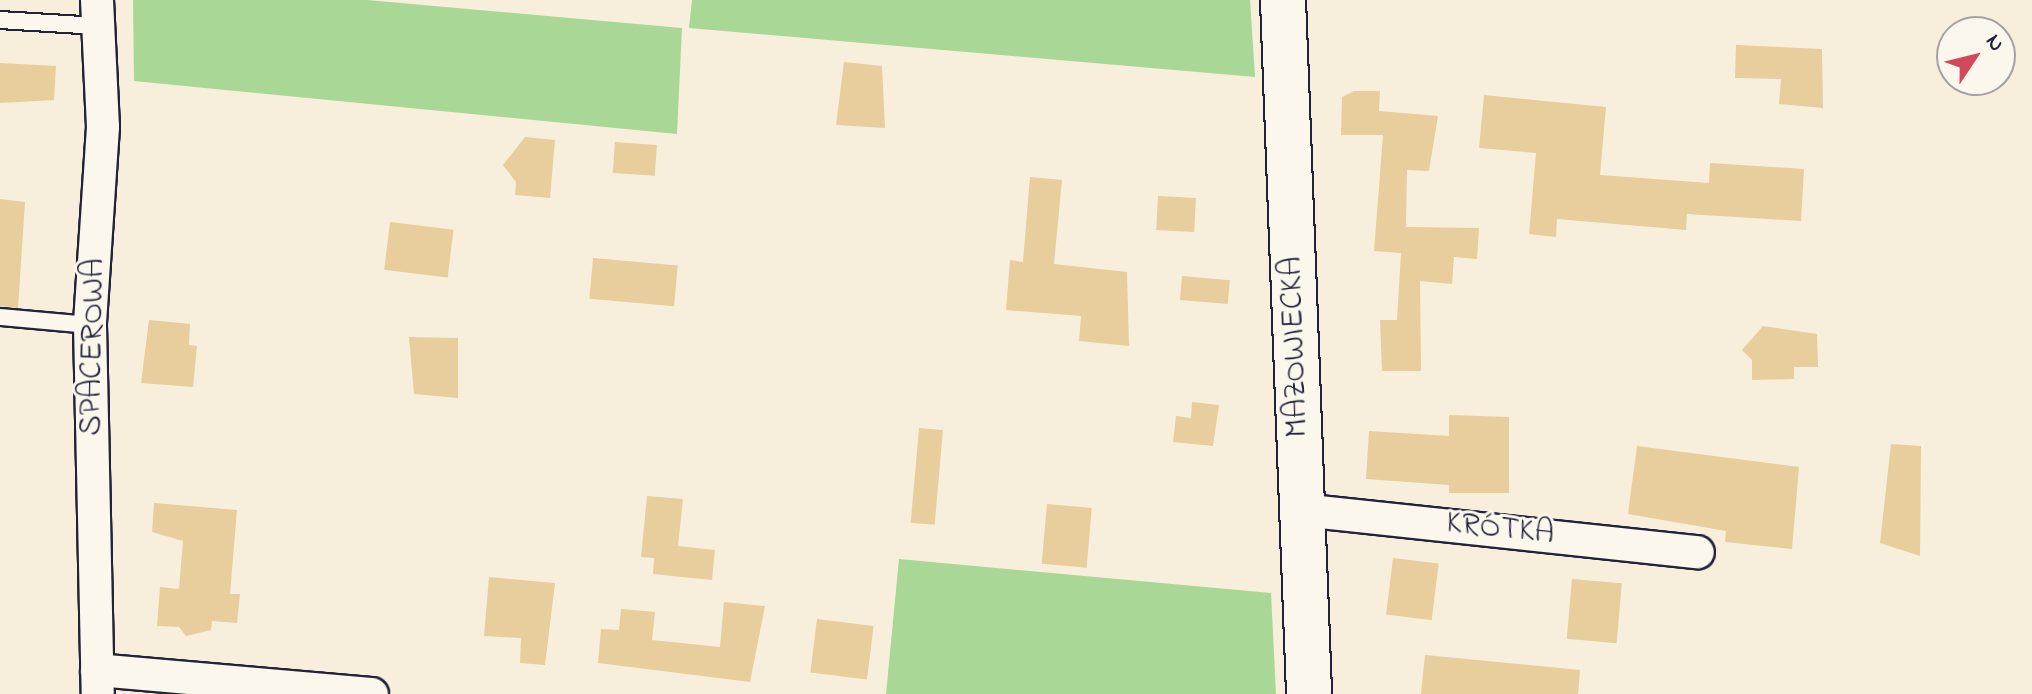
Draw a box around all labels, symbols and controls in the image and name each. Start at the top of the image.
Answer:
north arrow [1936,16,2016,96]
text: N [1977,28,2011,59]
street label: MAZOWIECKA [1274,256,1318,438]
street label: SPACEROWA [73,258,115,436]
street label: KRÓTKA [1444,505,1556,555]

